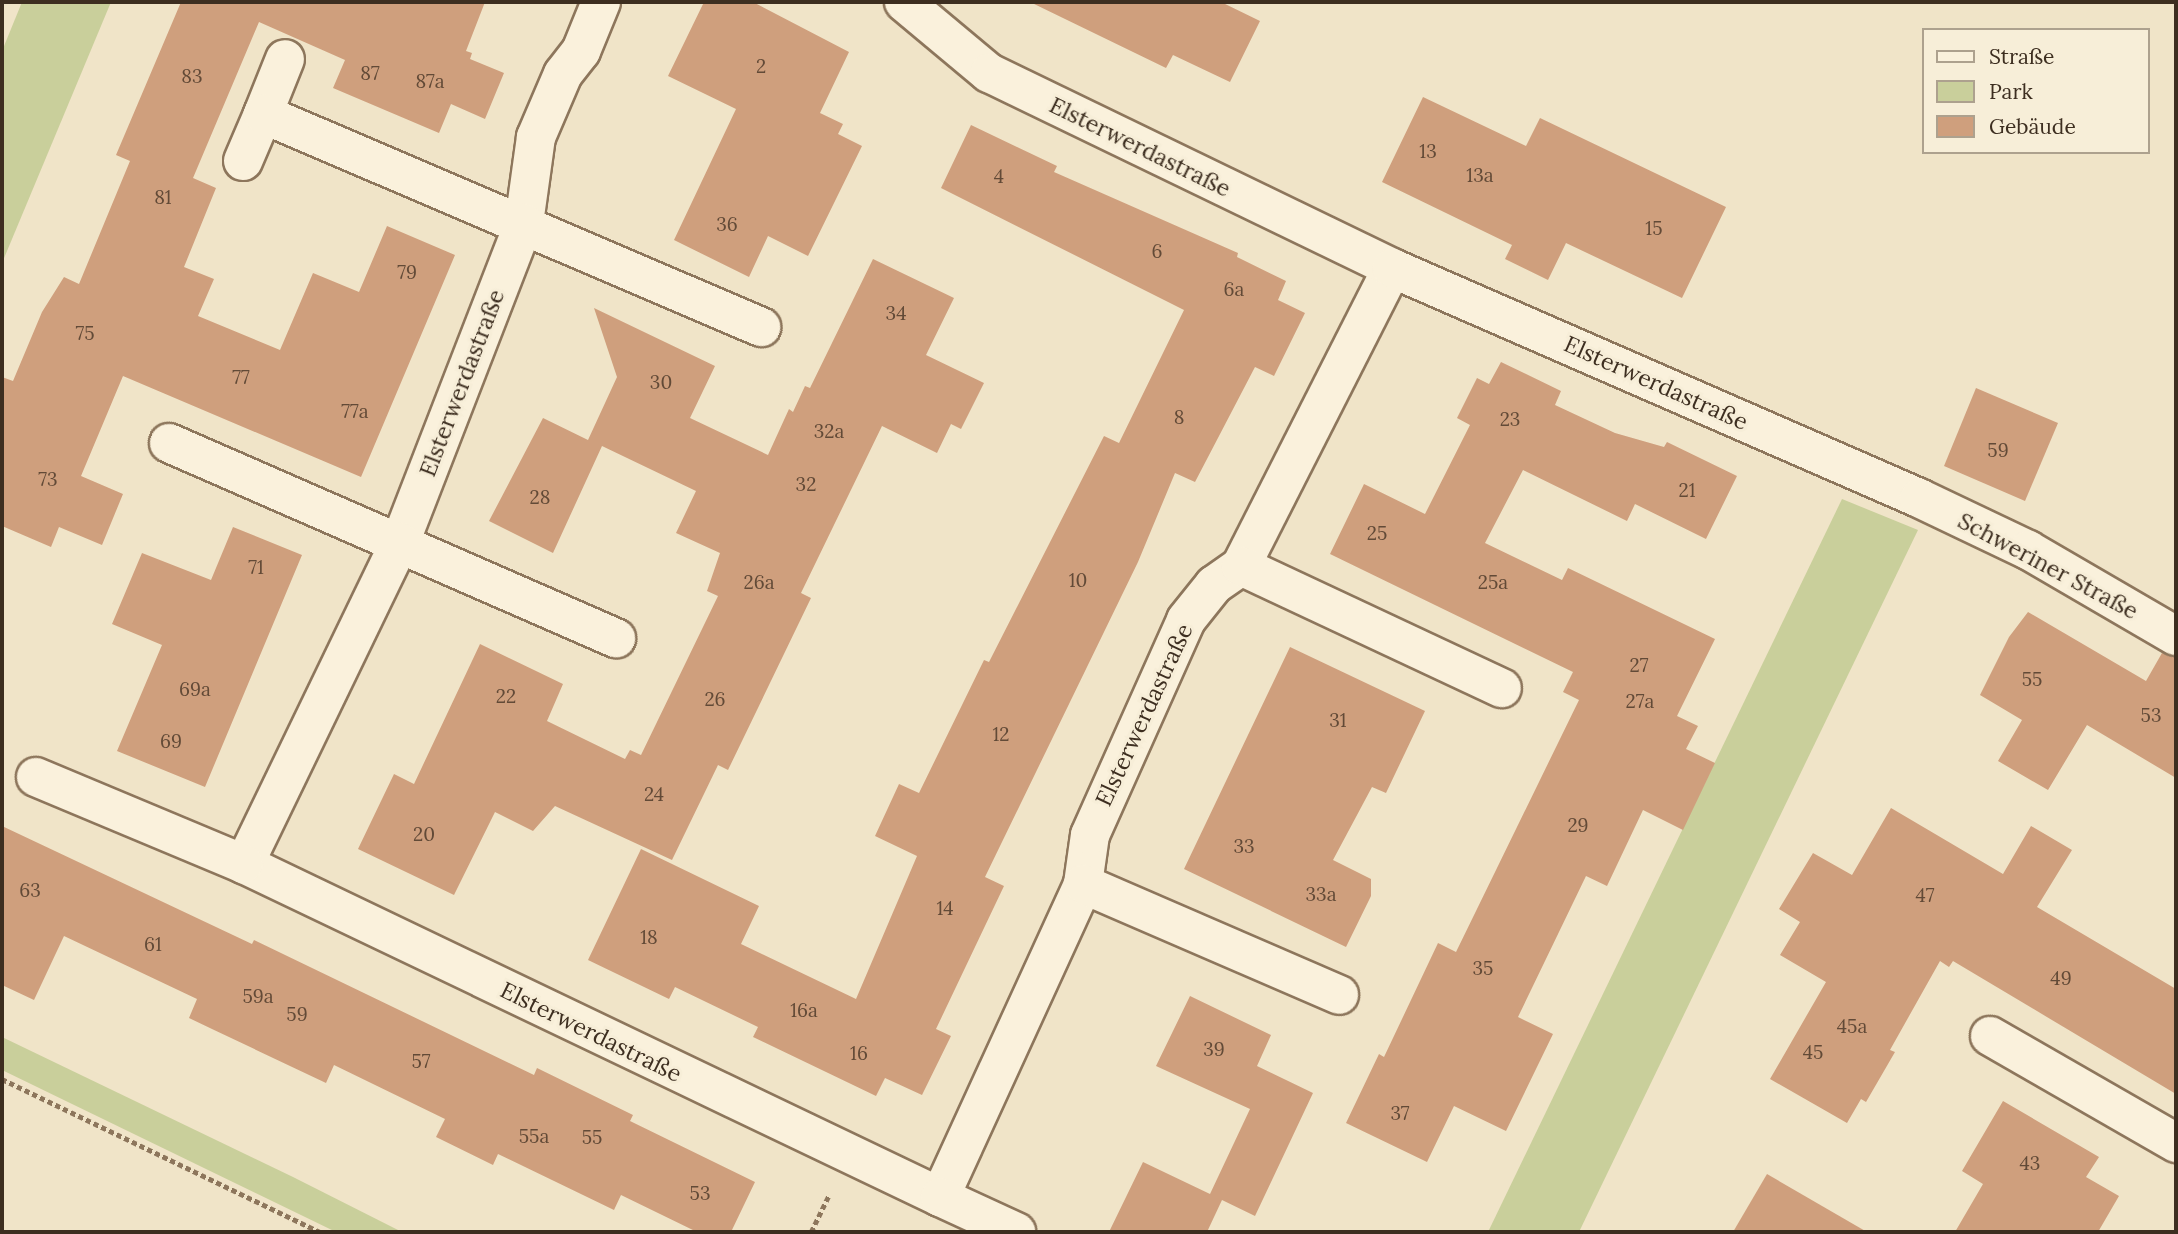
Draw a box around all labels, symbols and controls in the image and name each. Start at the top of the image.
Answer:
legend [1923,28,2150,154]
text: Straße [1989,43,2054,70]
house number: 2 [756,56,766,78]
house number: 87 [360,63,380,85]
house number: 83 [181,66,203,88]
house number: 87a [415,71,445,93]
text: Park [1989,78,2033,105]
street label: Elsterwerdastraße [1045,91,1235,203]
text: Gebäude [1989,113,2076,140]
house number: 13 [1419,141,1437,163]
house number: 13a [1466,165,1494,187]
house number: 4 [994,166,1004,188]
house number: 81 [154,187,172,209]
house number: 36 [716,214,738,236]
house number: 15 [1645,218,1663,240]
house number: 6 [1152,241,1162,263]
house number: 79 [397,262,417,284]
house number: 6a [1224,279,1244,301]
street label: Elsterwerdastraße [414,286,510,480]
house number: 34 [886,303,906,325]
house number: 75 [75,323,95,345]
street label: Elsterwerdastraße [1560,330,1752,436]
house number: 77 [232,367,250,389]
house number: 30 [650,372,672,394]
house number: 77a [341,401,369,423]
house number: 8 [1174,407,1184,429]
house number: 23 [1500,409,1520,431]
house number: 32a [814,421,844,443]
house number: 59 [1987,440,2009,462]
house number: 73 [38,469,58,491]
house number: 32 [796,474,816,496]
house number: 21 [1678,480,1696,502]
house number: 28 [530,487,550,509]
street label: Schweriner Straße [1953,507,2143,625]
house number: 25 [1367,523,1387,545]
house number: 71 [248,557,264,579]
house number: 10 [1069,570,1087,592]
house number: 26a [744,572,774,594]
house number: 25a [1478,572,1508,594]
street label: Elsterwerdastraße [1090,619,1198,811]
house number: 27 [1630,655,1648,677]
house number: 55 [2022,669,2042,691]
house number: 69a [179,679,211,701]
house number: 22 [496,686,516,708]
house number: 26 [704,689,726,711]
house number: 27a [1626,691,1654,713]
house number: 53 [2141,705,2161,727]
house number: 31 [1329,710,1347,732]
house number: 12 [992,724,1010,746]
house number: 69 [160,731,182,753]
house number: 24 [644,784,664,806]
house number: 29 [1567,815,1589,837]
house number: 20 [413,824,435,846]
house number: 33 [1233,836,1255,858]
house number: 63 [19,880,41,902]
house number: 33a [1306,884,1336,906]
house number: 47 [1915,885,1935,907]
house number: 14 [936,898,954,920]
house number: 18 [640,927,658,949]
house number: 61 [144,934,162,956]
house number: 35 [1473,958,1493,980]
house number: 49 [2050,968,2072,990]
street label: Elsterwerdastraße [496,976,686,1088]
house number: 59a [242,986,274,1008]
house number: 16a [790,1000,818,1022]
house number: 59 [286,1004,308,1026]
house number: 45a [1837,1016,1867,1038]
house number: 39 [1203,1039,1225,1061]
house number: 45 [1803,1042,1823,1064]
house number: 16 [850,1043,868,1065]
house number: 57 [411,1051,431,1073]
house number: 37 [1391,1103,1409,1125]
house number: 55a [519,1126,549,1148]
house number: 55 [582,1127,602,1149]
house number: 43 [2020,1153,2040,1175]
house number: 53 [690,1183,710,1205]

